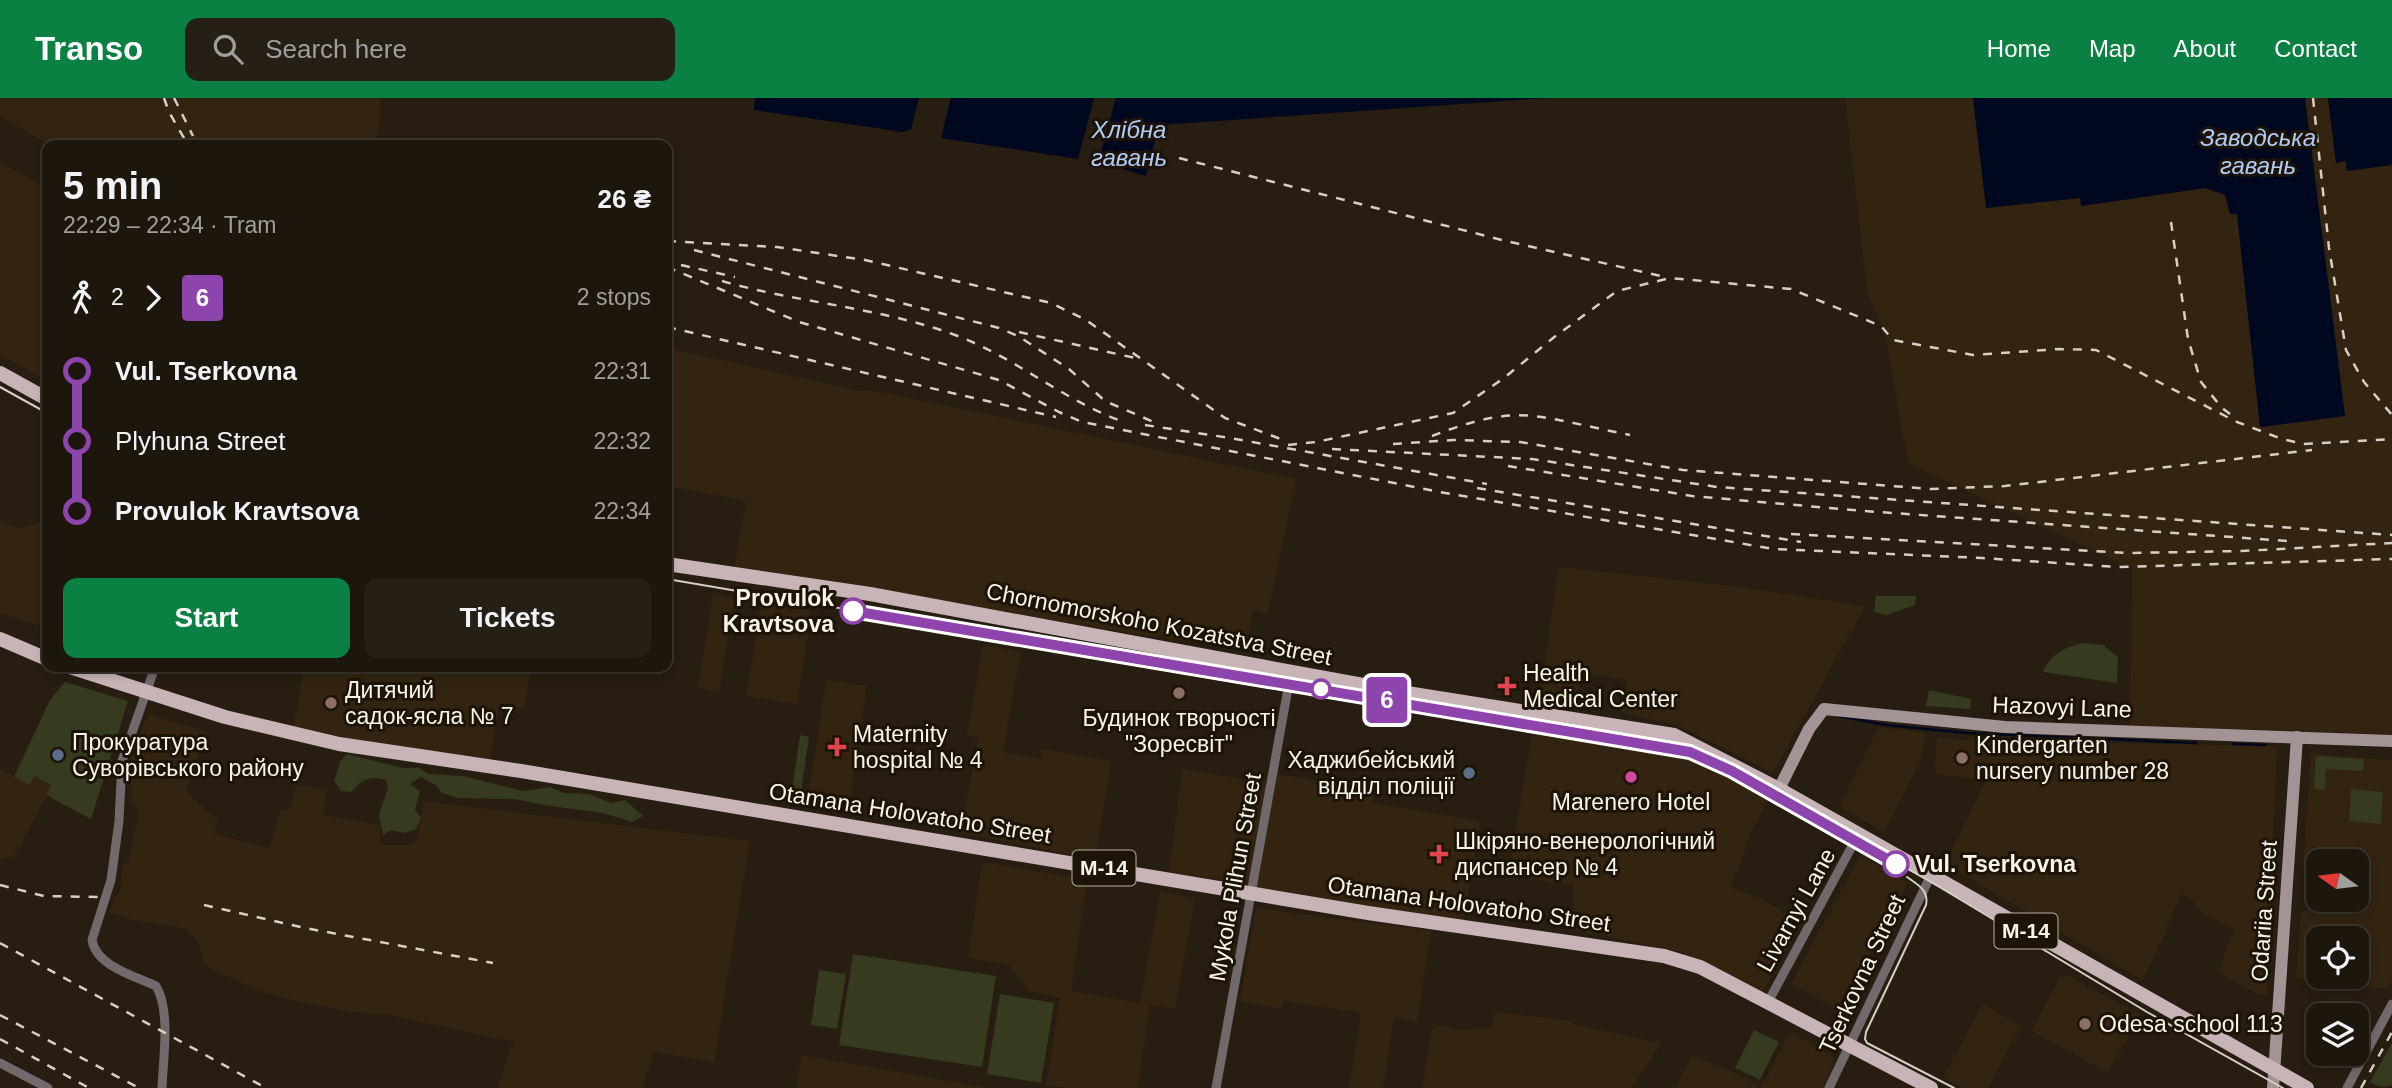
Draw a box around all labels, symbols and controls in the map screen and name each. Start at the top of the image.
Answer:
search box [185,18,675,81]
text: Transo [35,30,143,67]
icon: search [209,30,247,68]
text: Search here [265,34,407,64]
text: Home [1987,35,2051,62]
text: Map [2089,35,2136,62]
text: About [2174,35,2236,62]
text: Contact [2274,35,2357,62]
water label: Хлібна гавань [1091,116,1167,171]
water label: Заводська гавань [2200,124,2316,179]
text: 5 min [63,165,162,207]
text: 26 ₴ [598,184,651,214]
text: 22:29 – 22:34 · Tram [63,212,277,238]
icon: walk [63,279,101,317]
icon: forward [134,279,172,317]
text: 2 [111,284,124,310]
text: 6 [196,284,209,311]
text: 2 stops [577,284,651,310]
text: Vul. Tserkovna [115,356,297,386]
text: 22:31 [593,358,651,384]
text: Plyhuna Street [115,426,286,456]
text: 22:32 [593,428,651,454]
text: Provulok Kravtsova [115,496,359,526]
text: 22:34 [593,498,651,524]
button: Start [63,578,350,658]
button: Tickets [364,578,651,658]
street label: Chornomorskoho Kozatstva Street [984,578,1335,670]
place label: Provulok Kravtsova [723,585,834,637]
marker: Provulok Kravtsova [840,598,866,624]
place label: Health Medical Center [1523,660,1678,712]
marker: Health Medical Center [1497,676,1517,696]
place label: Дитячий садок-ясла № 7 [345,677,514,729]
line badge: 6 [1364,677,1410,723]
unlabelled marker [1311,679,1331,699]
marker: Будинок творчості "Зоресвіт" [1171,685,1187,701]
text: 6 [1380,686,1394,713]
street label: Hazovyi Lane [1992,692,2132,722]
marker: Дитячий садок-ясла № 7 [323,695,339,711]
place label: Будинок творчості "Зоресвіт" [1082,705,1276,757]
place label: Maternity hospital № 4 [853,721,983,773]
place label: Прокуратура Суворівського району [72,729,304,781]
place label: Kindergarten nursery number 28 [1976,732,2169,784]
marker: Maternity hospital № 4 [827,737,847,757]
marker: Прокуратура Суворівського району [50,747,66,763]
place label: Хаджибейський відділ поліції [1287,747,1456,799]
marker: Kindergarten nursery number 28 [1954,750,1970,766]
marker: Хаджибейський відділ поліції [1461,765,1477,781]
marker: Marenero Hotel [1623,769,1639,785]
street label: Mykola Plihun Street [1204,770,1266,983]
street label: Otamana Holovatoho Street [767,778,1053,848]
place label: Marenero Hotel [1552,789,1710,815]
place label: Шкіряно-венерологічний диспансер № 4 [1455,828,1715,880]
street label: Odariia Street [2246,839,2282,983]
marker: Шкіряно-венерологічний диспансер № 4 [1429,844,1449,864]
street label: Livarnyi Lane [1751,844,1841,976]
north arrow [2306,849,2370,912]
map controls [2306,849,2369,1066]
road number: М-14 [1072,850,1136,886]
marker: Vul. Tserkovna [1883,851,1909,877]
place label: Vul. Tserkovna [1915,851,2076,877]
street label: Otamana Holovatoho Street [1326,871,1613,937]
street label: Tserkovna Street [1814,890,1911,1058]
road number: М-14 [1994,914,2058,948]
button: locate [2306,926,2369,989]
button: layers [2306,1003,2369,1066]
place label: Odesa school 113 [2099,1011,2283,1037]
marker: Odesa school 113 [2077,1016,2093,1032]

